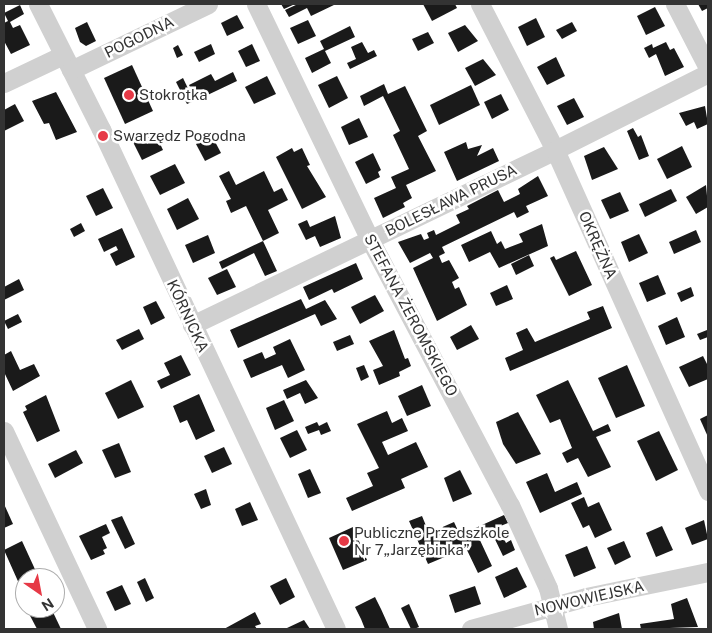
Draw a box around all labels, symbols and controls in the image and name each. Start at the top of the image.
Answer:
street label: POGODNA [101,12,177,62]
place label: Stokrotka [139,86,208,104]
marker: Stokrotka [123,89,135,101]
place label: Swarzędz Pogodna [113,127,246,145]
marker: Swarzędz Pogodna [97,130,109,142]
street label: BOLESŁAWA PRUSA [382,160,520,240]
street label: OKRĘŻNA [575,208,621,282]
street label: STEFANA ŻEROMSKIEGO [360,231,462,399]
street label: KÓRNICKA [163,277,213,355]
place label: Publiczne Przedszkole Nr 7„Jarzębinka” [354,523,509,558]
marker: Publiczne Przedszkole Nr 7„Jarzębinka” [338,535,350,547]
north arrow [15,568,65,618]
street label: NOWOWIEJSKA [532,577,646,619]
text: N [39,595,57,614]

